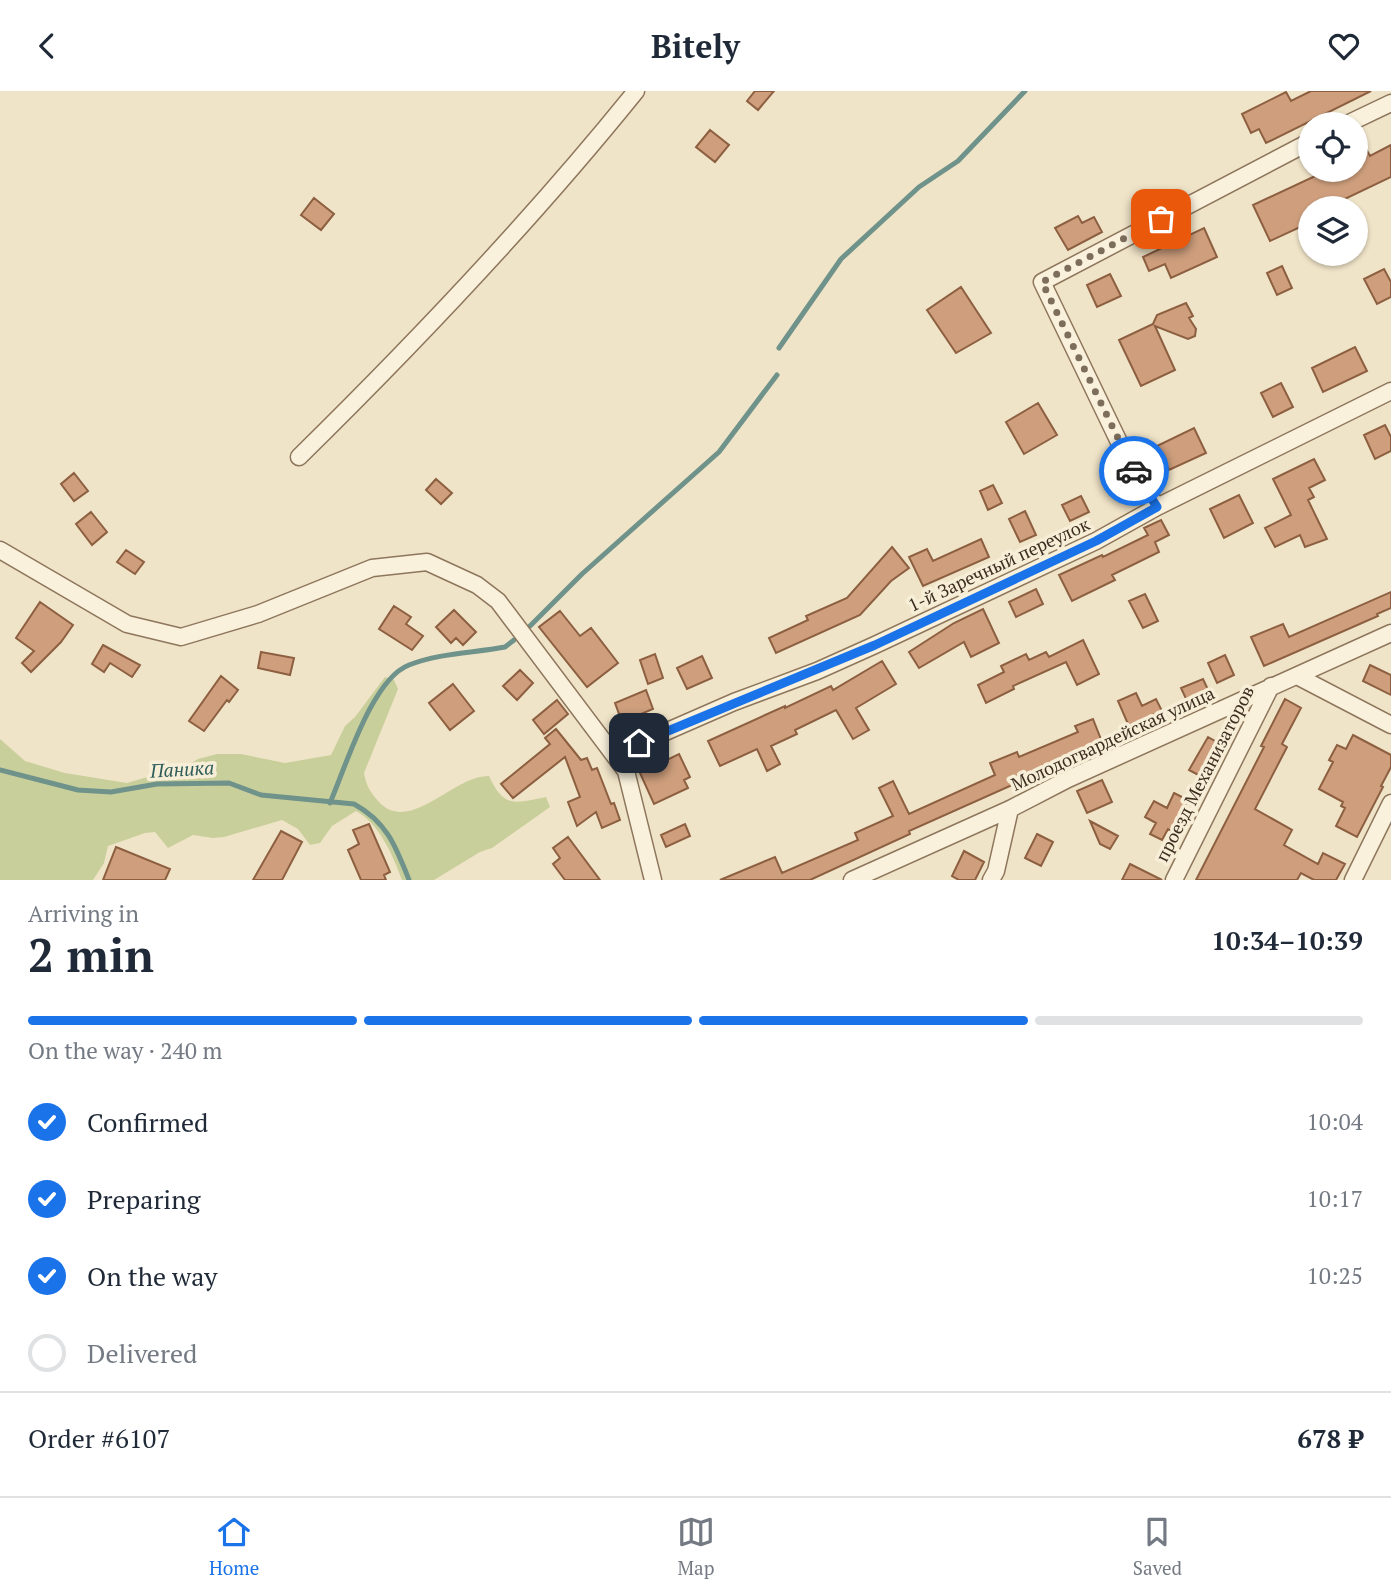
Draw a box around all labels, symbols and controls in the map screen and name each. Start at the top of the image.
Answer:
text: Bitely [651,25,740,67]
icon: back [28,27,66,65]
icon: heart [1325,27,1363,65]
map controls [1298,112,1368,266]
button: locate [1298,112,1368,182]
pin [1131,189,1191,249]
button: layers [1298,196,1368,266]
icon: bag [1142,200,1180,238]
courier [1099,436,1169,506]
icon: car [1115,452,1153,490]
street label: 1-й Заречный переулок [904,511,1093,617]
street label: Молодогвардейская улица [1007,680,1218,796]
street label: проезд Механизаторов [1149,682,1259,866]
pin [609,713,669,773]
icon: home [620,724,658,762]
water label: Паника [148,754,215,783]
text: Arriving in [28,898,139,929]
text: 10:34–10:39 [1211,923,1363,957]
text: 2 min [28,924,154,985]
text: On the way · 240 m [28,1035,222,1066]
icon: check [28,1103,66,1141]
text: Confirmed [87,1105,208,1139]
text: 10:04 [1306,1106,1363,1137]
icon: check [28,1180,66,1218]
text: Preparing [87,1182,200,1216]
text: 10:17 [1306,1183,1363,1214]
icon: check [28,1257,66,1295]
text: On the way [87,1259,218,1293]
text: 10:25 [1306,1260,1363,1291]
text: Delivered [87,1336,197,1370]
text: Order #6107 [28,1421,170,1455]
text: 678 ₽ [1297,1421,1363,1455]
tab: Home [209,1513,259,1580]
tab: Map [677,1513,715,1580]
tab: Saved [1133,1513,1182,1580]

